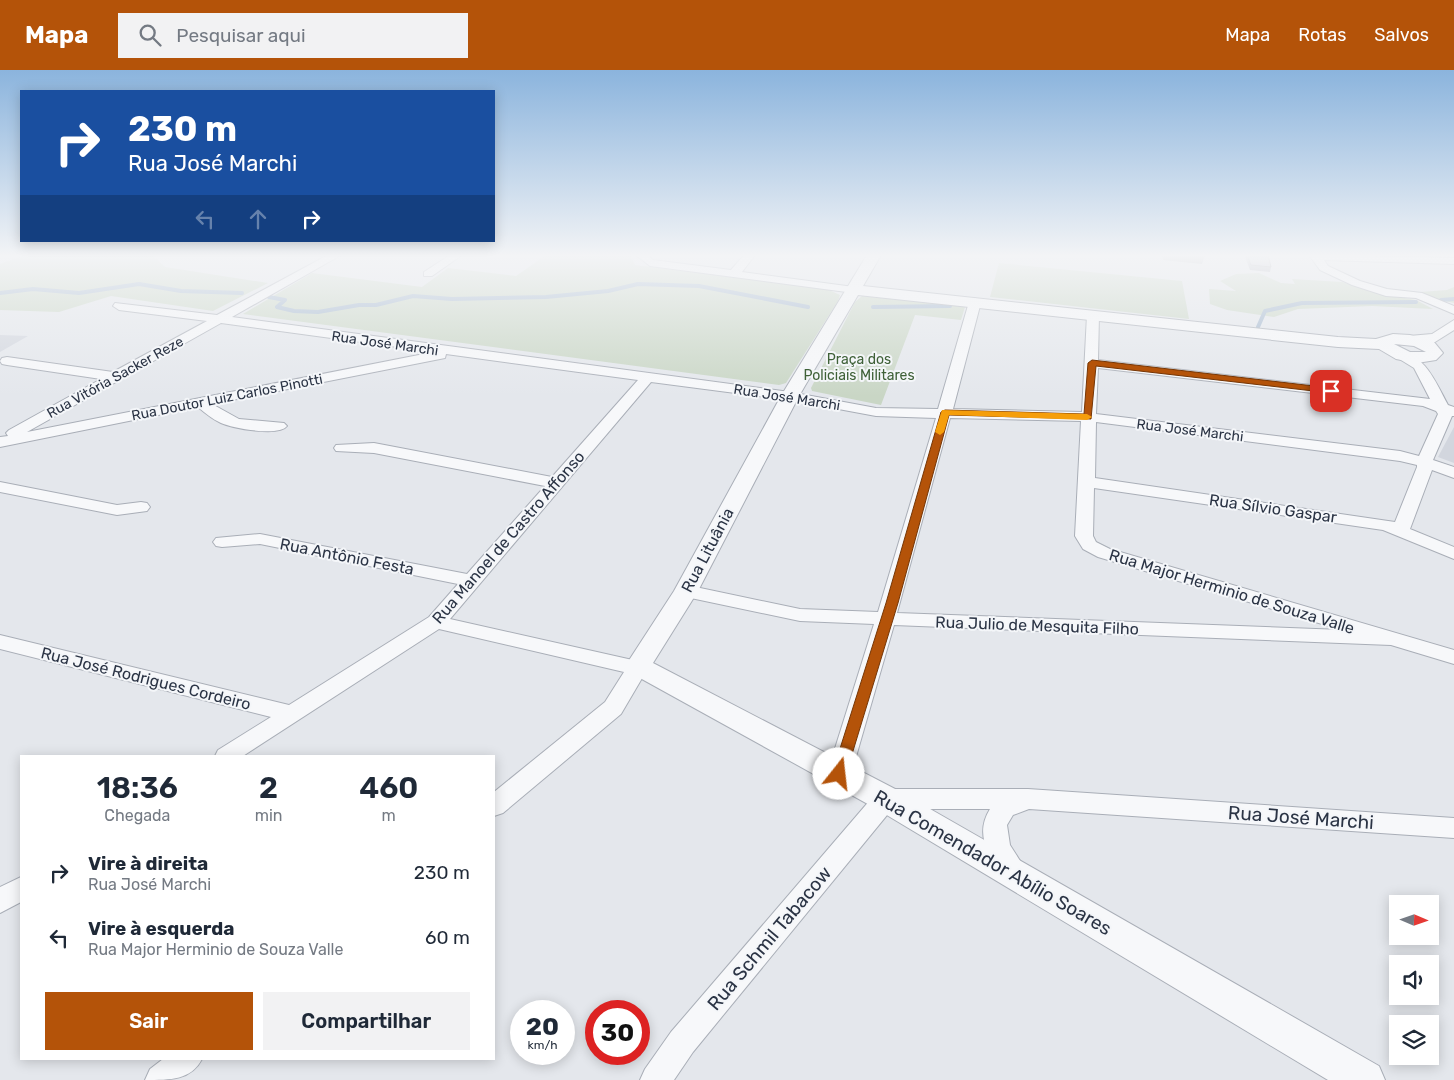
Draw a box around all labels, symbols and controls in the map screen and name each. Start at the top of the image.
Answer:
search box [118,13,468,58]
text: Mapa [25,21,88,49]
icon: search [136,21,164,49]
text: Pesquisar aqui [176,24,306,47]
text: Mapa [1225,24,1270,46]
text: Rotas [1298,24,1346,46]
text: Salvos [1374,24,1429,46]
text: 230 m [128,108,237,150]
icon: right [45,110,110,175]
text: Rua José Marchi [128,150,297,177]
icon: left [191,205,219,233]
icon: ahead [244,205,272,233]
icon: right [297,205,325,233]
street label: Rua José Marchi [330,328,439,359]
street label: Rua Vitória Sacker Reze [44,333,187,422]
park label: Praça dos Policiais Militares [803,351,915,384]
pin [1310,370,1352,412]
street label: Rua Doutor Luiz Carlos Pinotti [130,371,324,424]
icon: arrive [1317,377,1345,405]
street label: Rua José Marchi [732,381,841,414]
street label: Rua José Marchi [1135,415,1244,445]
street label: Rua Manoel de Castro Affonso [428,447,589,628]
street label: Rua Sílvio Gaspar [1208,490,1338,527]
street label: Rua Lituânia [677,505,738,596]
street label: Rua Antônio Festa [278,534,416,579]
street label: Rua Major Herminio de Souza Valle [1107,545,1357,638]
street label: Rua Julio de Mesquita Filho [935,612,1139,639]
street label: Rua José Rodrigues Cordeiro [39,643,253,714]
position arrow [812,747,864,799]
text: 18:36 [97,770,178,806]
text: 2 [259,770,278,806]
text: 460 [359,770,418,806]
street label: Rua Comendador Abílio Soares [870,785,1116,940]
street label: Rua José Marchi [1227,801,1375,834]
text: Chegada [104,806,170,825]
text: min [255,806,282,825]
text: m [382,806,396,825]
text: Vire à direita [88,852,208,875]
icon: right [45,859,73,887]
text: 230 m [414,861,470,884]
street label: Rua Schmil Tabacow [702,862,836,1015]
text: Rua José Marchi [88,875,211,894]
north arrow [1389,895,1439,945]
map controls [1389,895,1439,1065]
text: Vire à esquerda [88,917,235,940]
icon: left [45,924,73,952]
text: 60 m [425,926,470,949]
text: Rua Major Herminio de Souza Valle [88,940,343,959]
button: sound [1389,955,1439,1005]
button: Sair [45,992,253,1050]
button: Compartilhar [263,992,470,1050]
speed limit sign: 30 [585,1000,650,1065]
text: 20 [526,1012,559,1041]
button: layers [1389,1015,1439,1065]
text: km/h [528,1038,557,1052]

